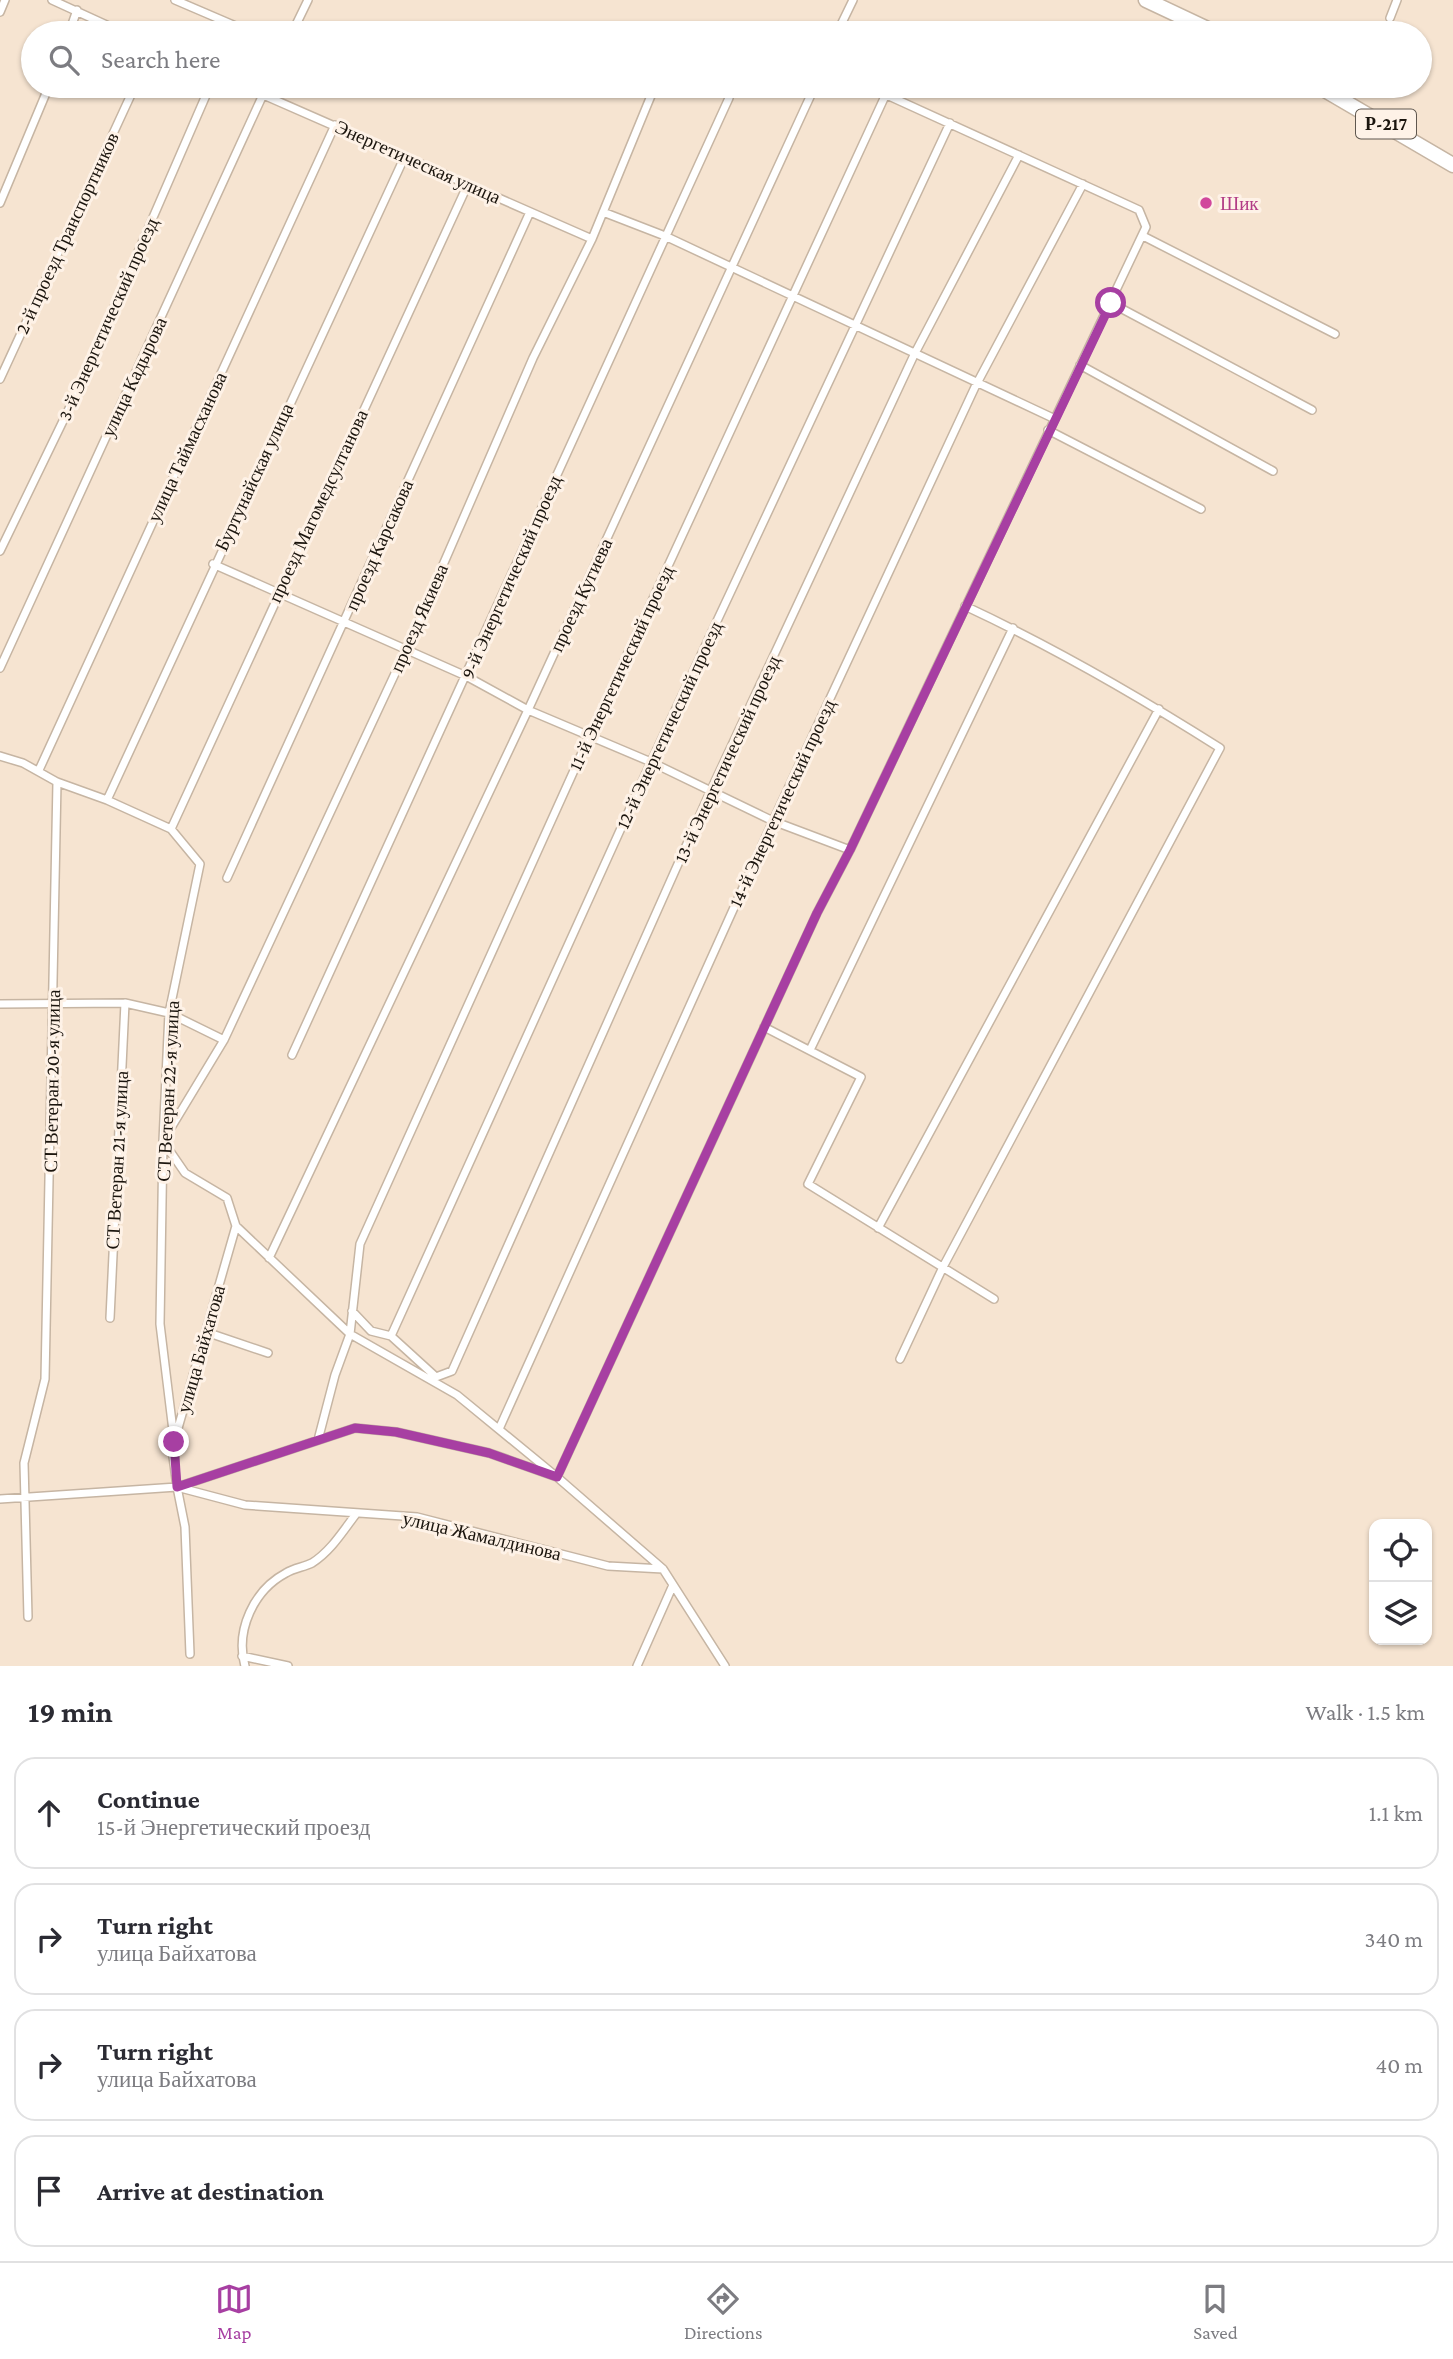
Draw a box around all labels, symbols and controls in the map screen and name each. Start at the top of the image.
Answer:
search box [21,21,1432,98]
icon: search [45,41,83,79]
text: Search here [101,45,220,74]
road number: Р-217 [1356,110,1416,139]
street label: Энергетическая улица [332,116,504,208]
street label: 2-й проезд Транспортников [11,129,123,337]
place label: Шик [1220,193,1259,214]
marker: Шик [1198,195,1214,211]
street label: 3-й Энергетический проезд [54,214,162,424]
route start [1095,287,1126,318]
street label: улица Кадырова [97,313,171,440]
street label: улица Таймасханова [143,368,231,525]
street label: Буртунайская улица [211,399,298,554]
street label: проезд Магомедсултанова [264,406,372,606]
street label: 9-й Энергетический проезд [457,472,566,682]
street label: проезд Карсакова [341,476,417,614]
street label: проезд Кугиева [546,534,617,655]
street label: проезд Якиева [386,560,452,675]
street label: 11-й Энергетический проезд [564,562,678,774]
street label: 12-й Энергетический проезд [612,618,726,832]
street label: 13-й Энергетический проезд [670,652,784,866]
street label: 14-й Энергетический проезд [725,696,840,910]
street label: СТ Ветеран 20-я улица [40,989,64,1173]
street label: СТ Ветеран 22-я улица [153,999,183,1182]
street label: СТ Ветеран 21-я улица [102,1070,132,1250]
street label: улица Байхатова [173,1282,229,1415]
route end [158,1426,189,1457]
street label: улица Жамалдинова [401,1508,564,1565]
map controls [1369,1519,1432,1645]
button: locate [1369,1519,1432,1582]
button: layers [1369,1582,1432,1645]
text: 19 min [28,1695,113,1728]
text: Walk · 1.5 km [1306,1699,1425,1725]
text: Continue [97,1785,200,1814]
icon: ahead [30,1794,68,1832]
text: 1.1 km [1369,1800,1423,1826]
text: 15-й Энергетический проезд [97,1814,371,1840]
text: Turn right [97,1911,213,1940]
icon: right [30,1920,68,1958]
text: 340 m [1365,1926,1423,1952]
text: улица Байхатова [97,1940,257,1966]
text: Turn right [97,2037,213,2066]
icon: right [30,2046,68,2084]
text: 40 m [1375,2052,1423,2078]
text: улица Байхатова [97,2066,257,2092]
icon: arrive [30,2172,68,2210]
text: Arrive at destination [97,2177,324,2206]
tab: Map [215,2280,253,2343]
tab: Directions [684,2280,763,2343]
tab: Saved [1193,2280,1238,2343]

